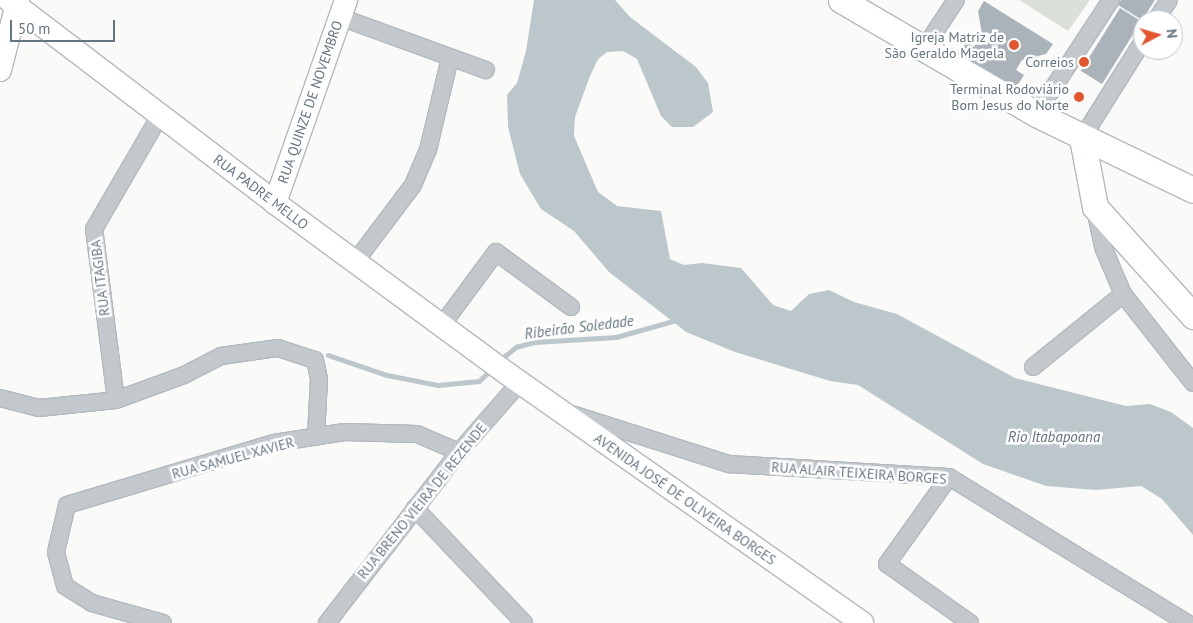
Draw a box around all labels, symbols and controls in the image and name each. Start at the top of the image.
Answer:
scale bar [12,10,118,42]
north arrow [1133,10,1183,60]
street label: RUA QUINZE DE NOVEMBRO [274,18,346,186]
text: 50 m [18,19,51,38]
text: N [1162,28,1181,39]
place label: Igreja Matriz de São Geraldo Magela [884,29,1004,62]
marker: Igreja Matriz de São Geraldo Magela [1008,39,1020,51]
place label: Correios [1025,54,1074,70]
marker: Correios [1078,56,1090,68]
place label: Terminal Rodoviário Bom Jesus do Norte [950,81,1069,114]
marker: Terminal Rodoviário Bom Jesus do Norte [1073,91,1085,103]
street label: RUA PADRE MELLO [210,151,312,233]
street label: RUA ITAGIBA [87,239,113,317]
water label: Ribeirão Soledade [523,311,635,343]
street label: RUA BRENO VIEIRA DE REZENDE [353,419,491,583]
water label: Rio Itabapoana [1008,428,1100,446]
street label: AVENIDA JOSÉ DE OLIVEIRA BORGES [590,429,780,569]
street label: RUA SAMUEL XAVIER [169,433,297,483]
street label: RUA ALAIR TEIXEIRA BORGES [770,458,948,488]

